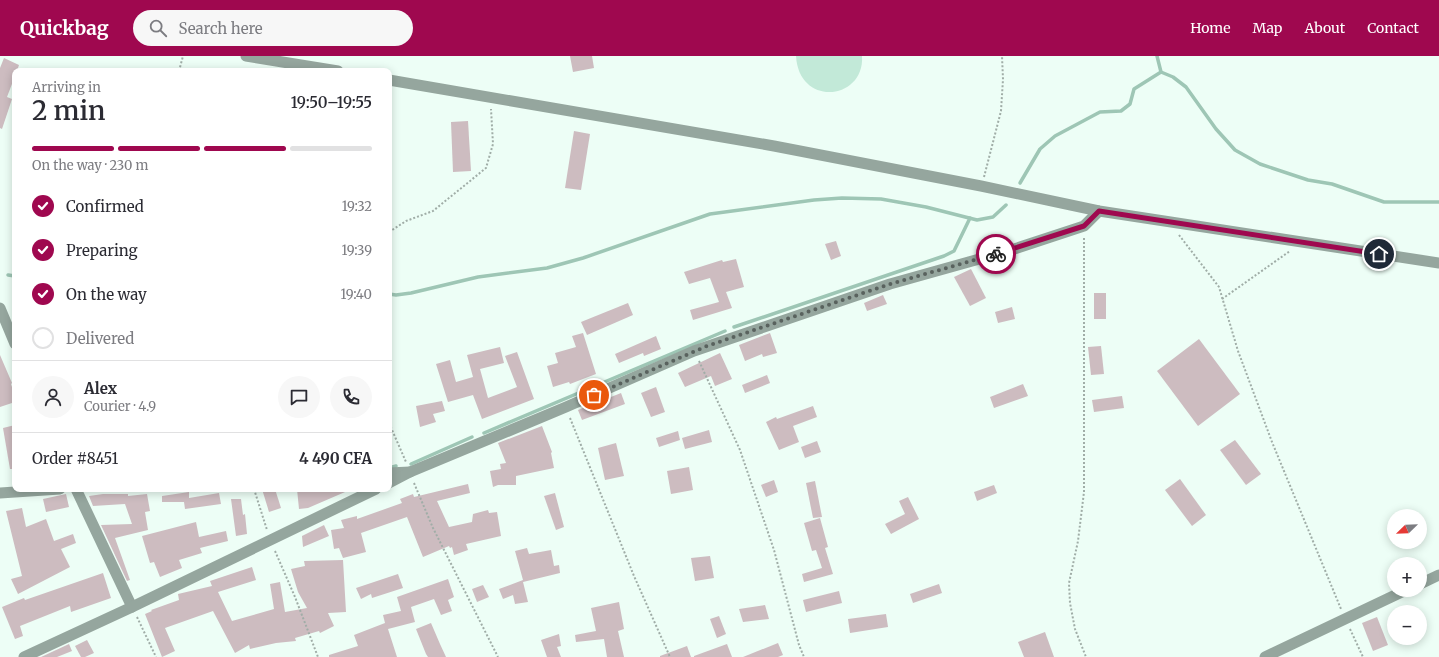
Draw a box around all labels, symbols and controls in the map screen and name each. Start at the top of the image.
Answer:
search box [133,10,413,46]
text: Quickbag [20,16,109,40]
icon: search [147,17,169,39]
text: Search here [179,19,263,38]
text: Home [1190,19,1231,37]
text: Map [1253,19,1282,37]
text: About [1304,19,1345,37]
text: Contact [1367,19,1419,37]
text: Arriving in [32,79,101,96]
text: 19:50–19:55 [291,93,372,112]
text: 2 min [32,94,105,127]
text: On the way · 230 m [32,157,148,174]
icon: check [32,195,54,217]
text: Confirmed [66,197,144,216]
text: 19:32 [342,198,372,215]
courier [976,234,1016,274]
pin [1362,237,1396,271]
icon: check [32,239,54,261]
text: Preparing [66,241,138,260]
text: 19:39 [341,242,372,259]
icon: bike [985,243,1007,265]
icon: home [1368,243,1390,265]
icon: check [32,283,54,305]
text: On the way [66,285,147,304]
text: 19:40 [340,286,372,303]
text: Delivered [66,329,134,348]
button: person [32,376,74,418]
button: chat [278,376,320,418]
button: phone [330,376,372,418]
pin [577,378,611,412]
text: Alex [84,379,117,398]
icon: bag [583,384,605,406]
text: Courier · 4.9 [84,398,156,415]
text: Order #8451 [32,449,118,468]
text: 4 490 CFA [299,449,372,468]
north arrow [1387,509,1427,549]
map controls [1387,509,1427,645]
button: + [1387,557,1427,597]
button: − [1387,605,1427,645]

